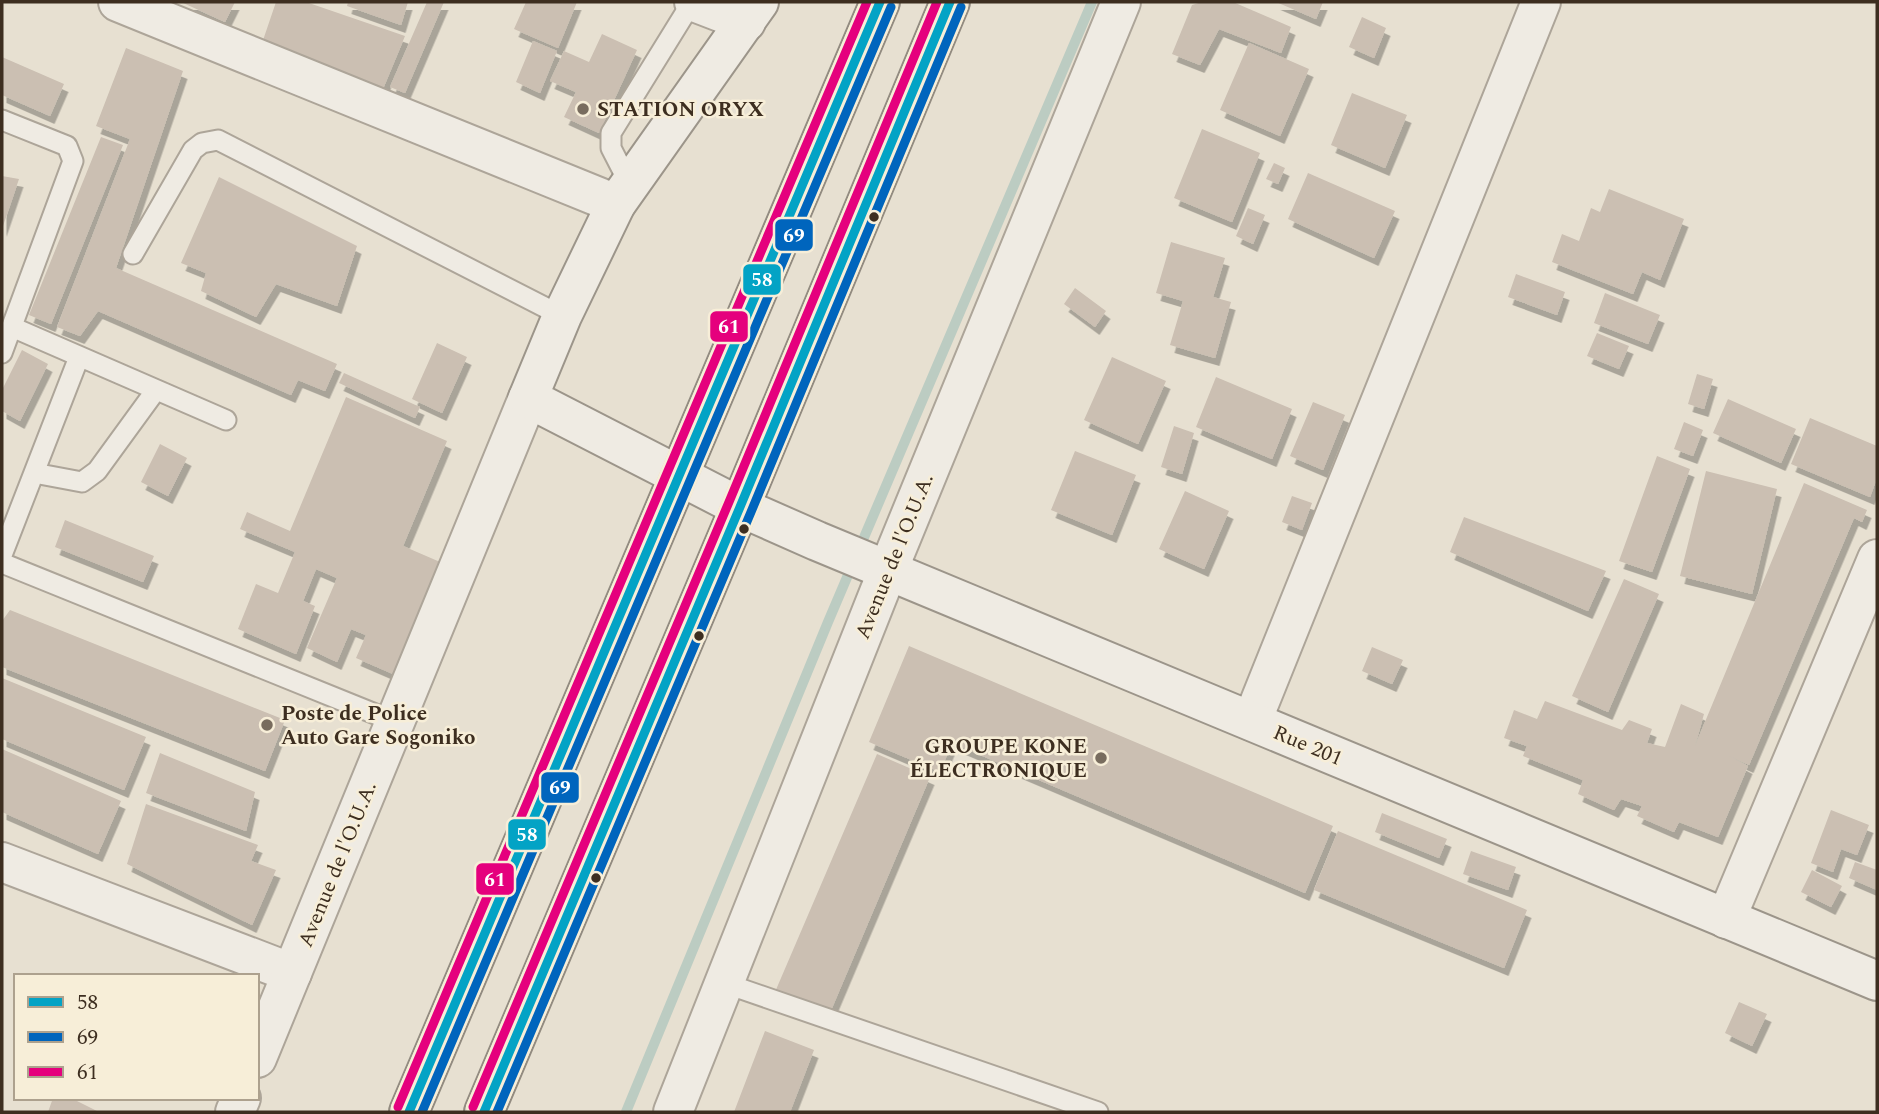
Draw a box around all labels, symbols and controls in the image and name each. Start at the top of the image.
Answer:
place label: STATION ORYX [597,94,764,126]
marker: STATION ORYX [575,101,591,117]
unlabelled marker [867,210,881,224]
line badge: 69 [774,218,814,252]
text: 69 [783,222,805,251]
line badge: 58 [742,263,782,296]
text: 58 [751,266,773,295]
line badge: 61 [709,310,749,343]
text: 61 [718,313,740,342]
street label: Avenue de l'O.U.A. [847,469,943,644]
unlabelled marker [737,522,751,536]
unlabelled marker [692,629,706,643]
place label: Poste de Police Auto Gare Sogoniko [281,698,475,754]
marker: Poste de Police Auto Gare Sogoniko [259,717,275,733]
street label: Rue 201 [1268,717,1347,775]
place label: GROUPE KONE ÉLECTRONIQUE [910,731,1087,787]
marker: GROUPE KONE ÉLECTRONIQUE [1093,750,1109,766]
line badge: 69 [540,771,580,804]
text: 69 [549,774,571,803]
street label: Avenue de l'O.U.A. [290,777,386,952]
line badge: 58 [507,818,547,851]
text: 58 [516,821,538,850]
line badge: 61 [475,862,515,896]
text: 61 [484,866,506,895]
unlabelled marker [589,871,603,885]
legend [14,974,259,1100]
text: 58 [77,987,98,1019]
text: 69 [77,1022,98,1054]
text: 61 [77,1057,98,1089]

